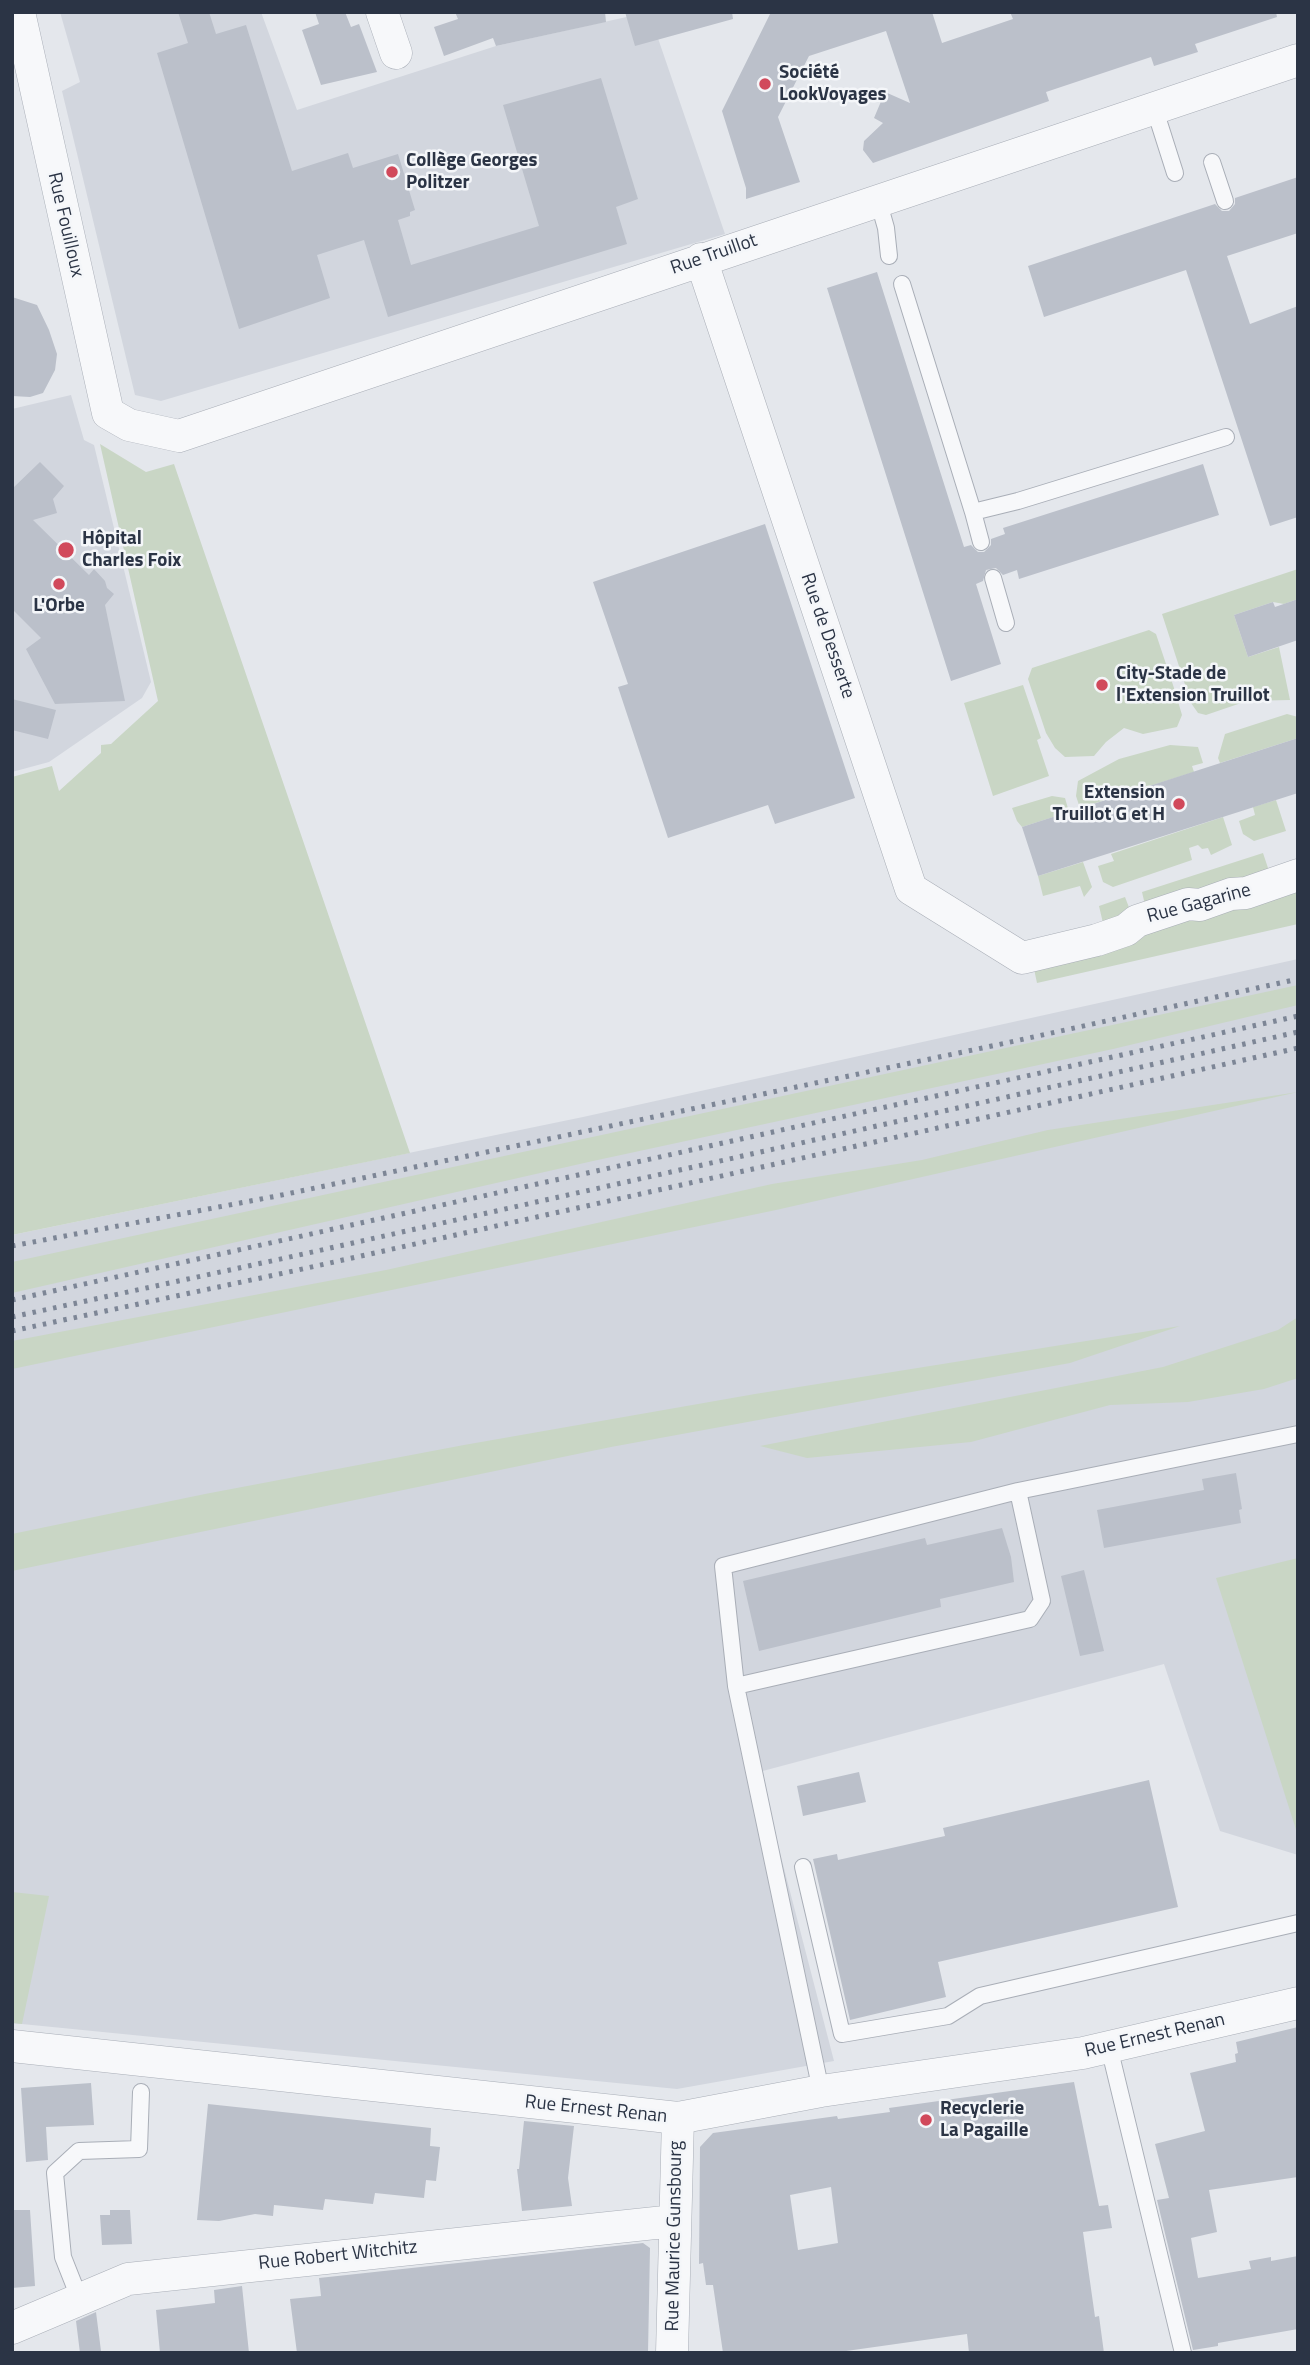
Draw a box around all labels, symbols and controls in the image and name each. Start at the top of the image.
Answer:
place label: Société LookVoyages [779,62,887,106]
marker: Société LookVoyages [757,76,773,92]
place label: Collège Georges Politzer [406,150,538,194]
marker: Collège Georges Politzer [384,164,400,180]
street label: Rue Fouilloux [42,170,88,280]
street label: Rue Truillot [668,230,760,280]
place label: Hôpital Charles Foix [82,528,181,572]
marker: Hôpital Charles Foix [56,540,76,560]
street label: Rue de Desserte [795,570,859,702]
marker: L'Orbe [51,576,67,592]
place label: L'Orbe [33,595,85,617]
place label: City-Stade de l'Extension Truillot [1116,663,1270,707]
marker: City-Stade de l'Extension Truillot [1094,677,1110,693]
place label: Extension Truillot G et H [1053,782,1165,826]
marker: Extension Truillot G et H [1171,796,1187,812]
street label: Rue Gagarine [1145,879,1253,929]
street label: Rue Ernest Renan [1083,2009,1227,2063]
street label: Rue Ernest Renan [524,2091,668,2129]
place label: Recyclerie La Pagaille [940,2098,1028,2142]
marker: Recyclerie La Pagaille [918,2112,934,2128]
street label: Rue Maurice Gunsbourg [662,2140,688,2332]
street label: Rue Robert Witchitz [257,2236,419,2276]

